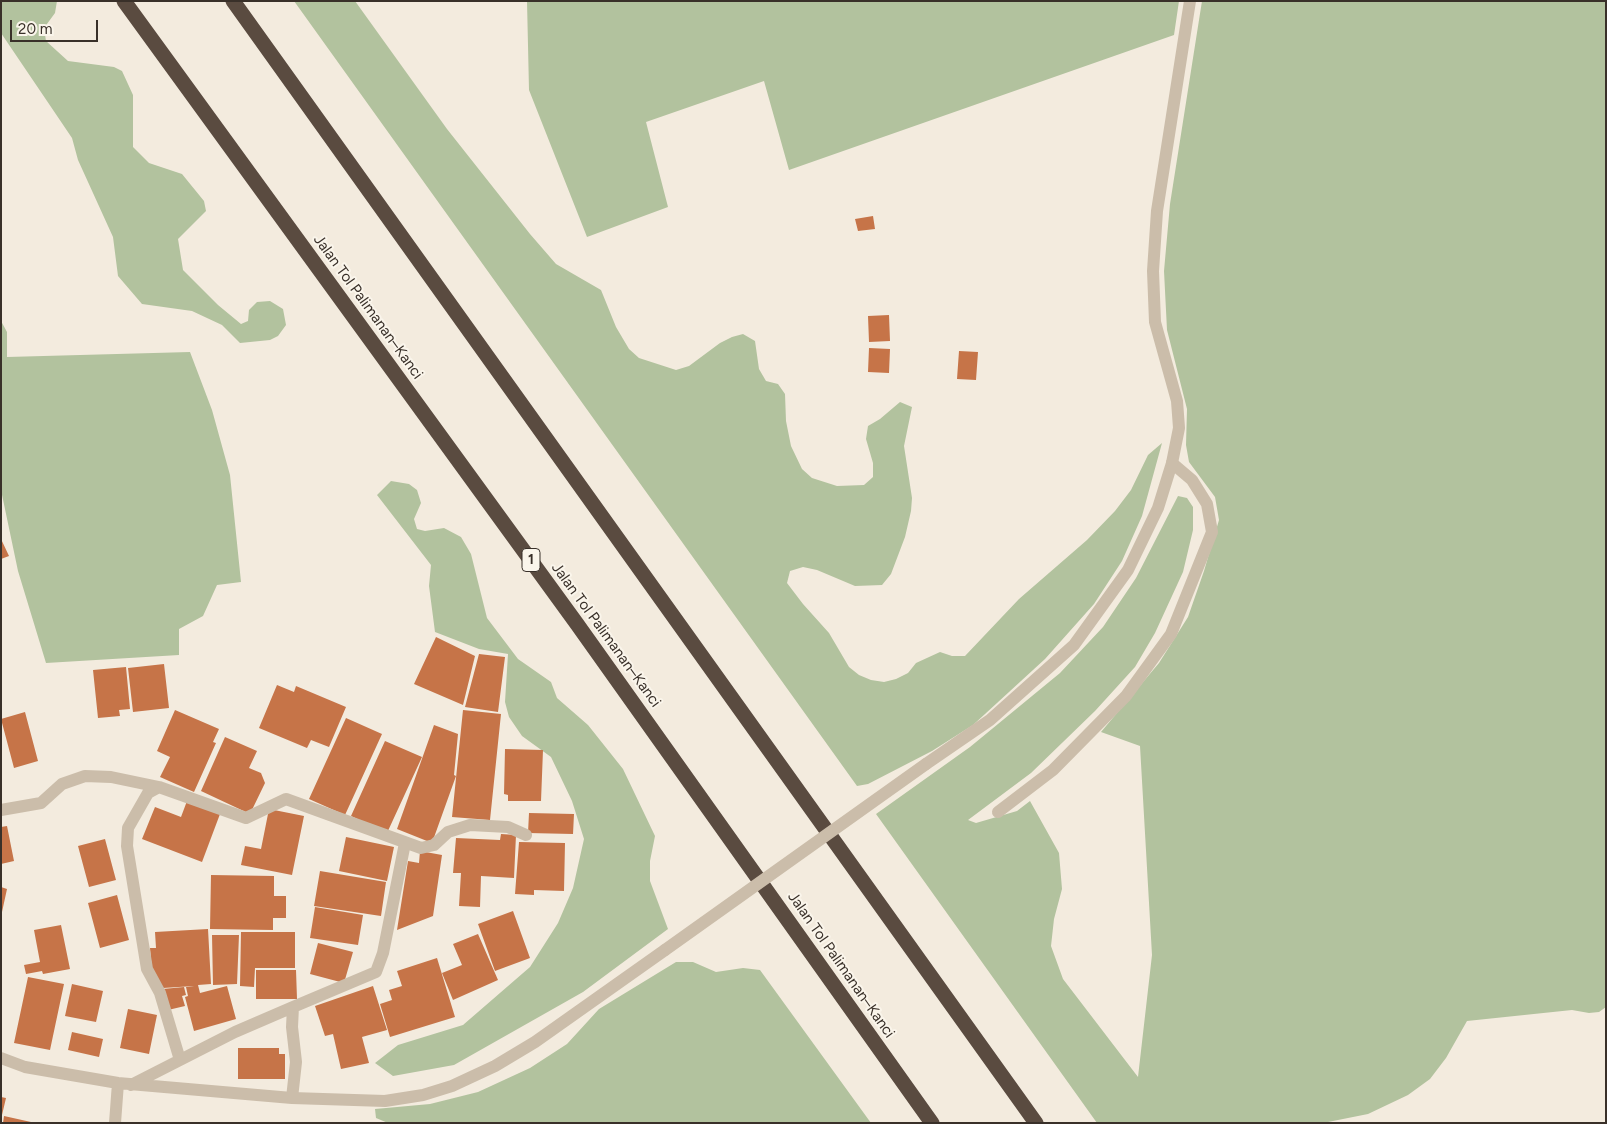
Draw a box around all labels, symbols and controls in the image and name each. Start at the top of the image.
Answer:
scale bar [12,10,100,42]
text: 20 m [18,20,52,38]
street label: Jalan Tol Palimanan–Kanci [310,231,426,383]
road number: 1 [522,548,540,572]
street label: Jalan Tol Palimanan–Kanci [548,559,664,711]
street label: Jalan Tol Palimanan–Kanci [784,889,898,1041]

